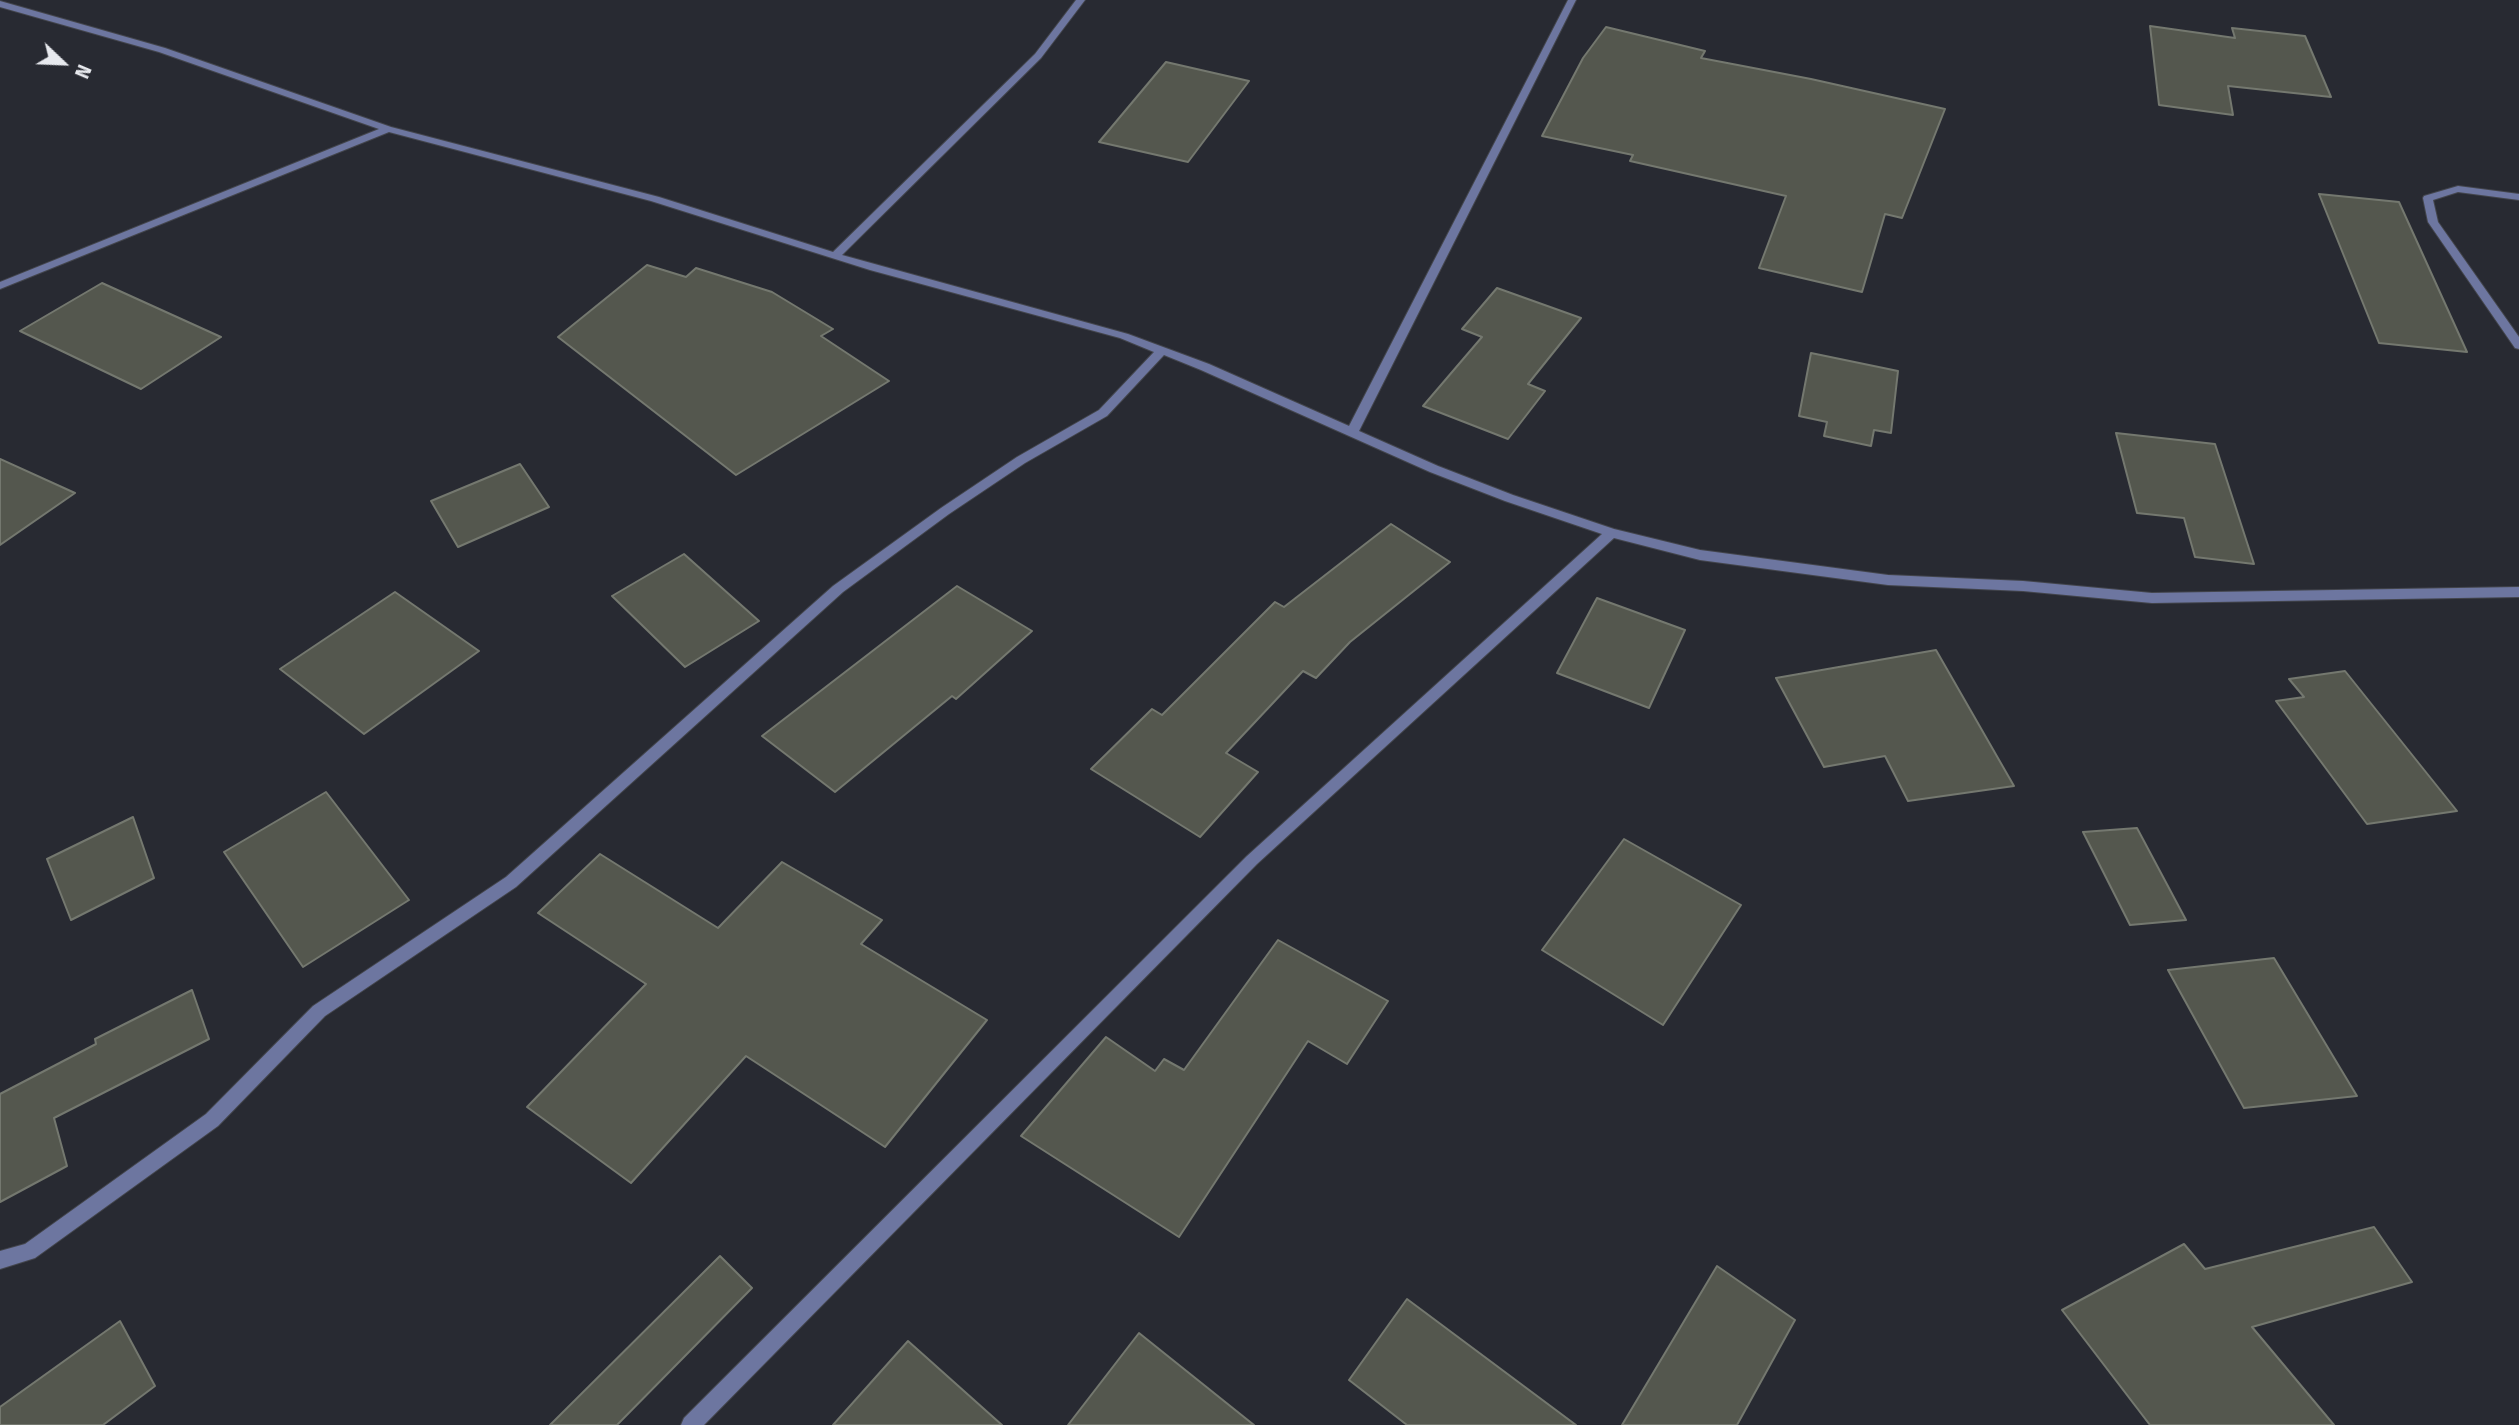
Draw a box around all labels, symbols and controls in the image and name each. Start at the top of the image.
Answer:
north arrow [28,28,98,98]
text: N [70,61,96,82]

